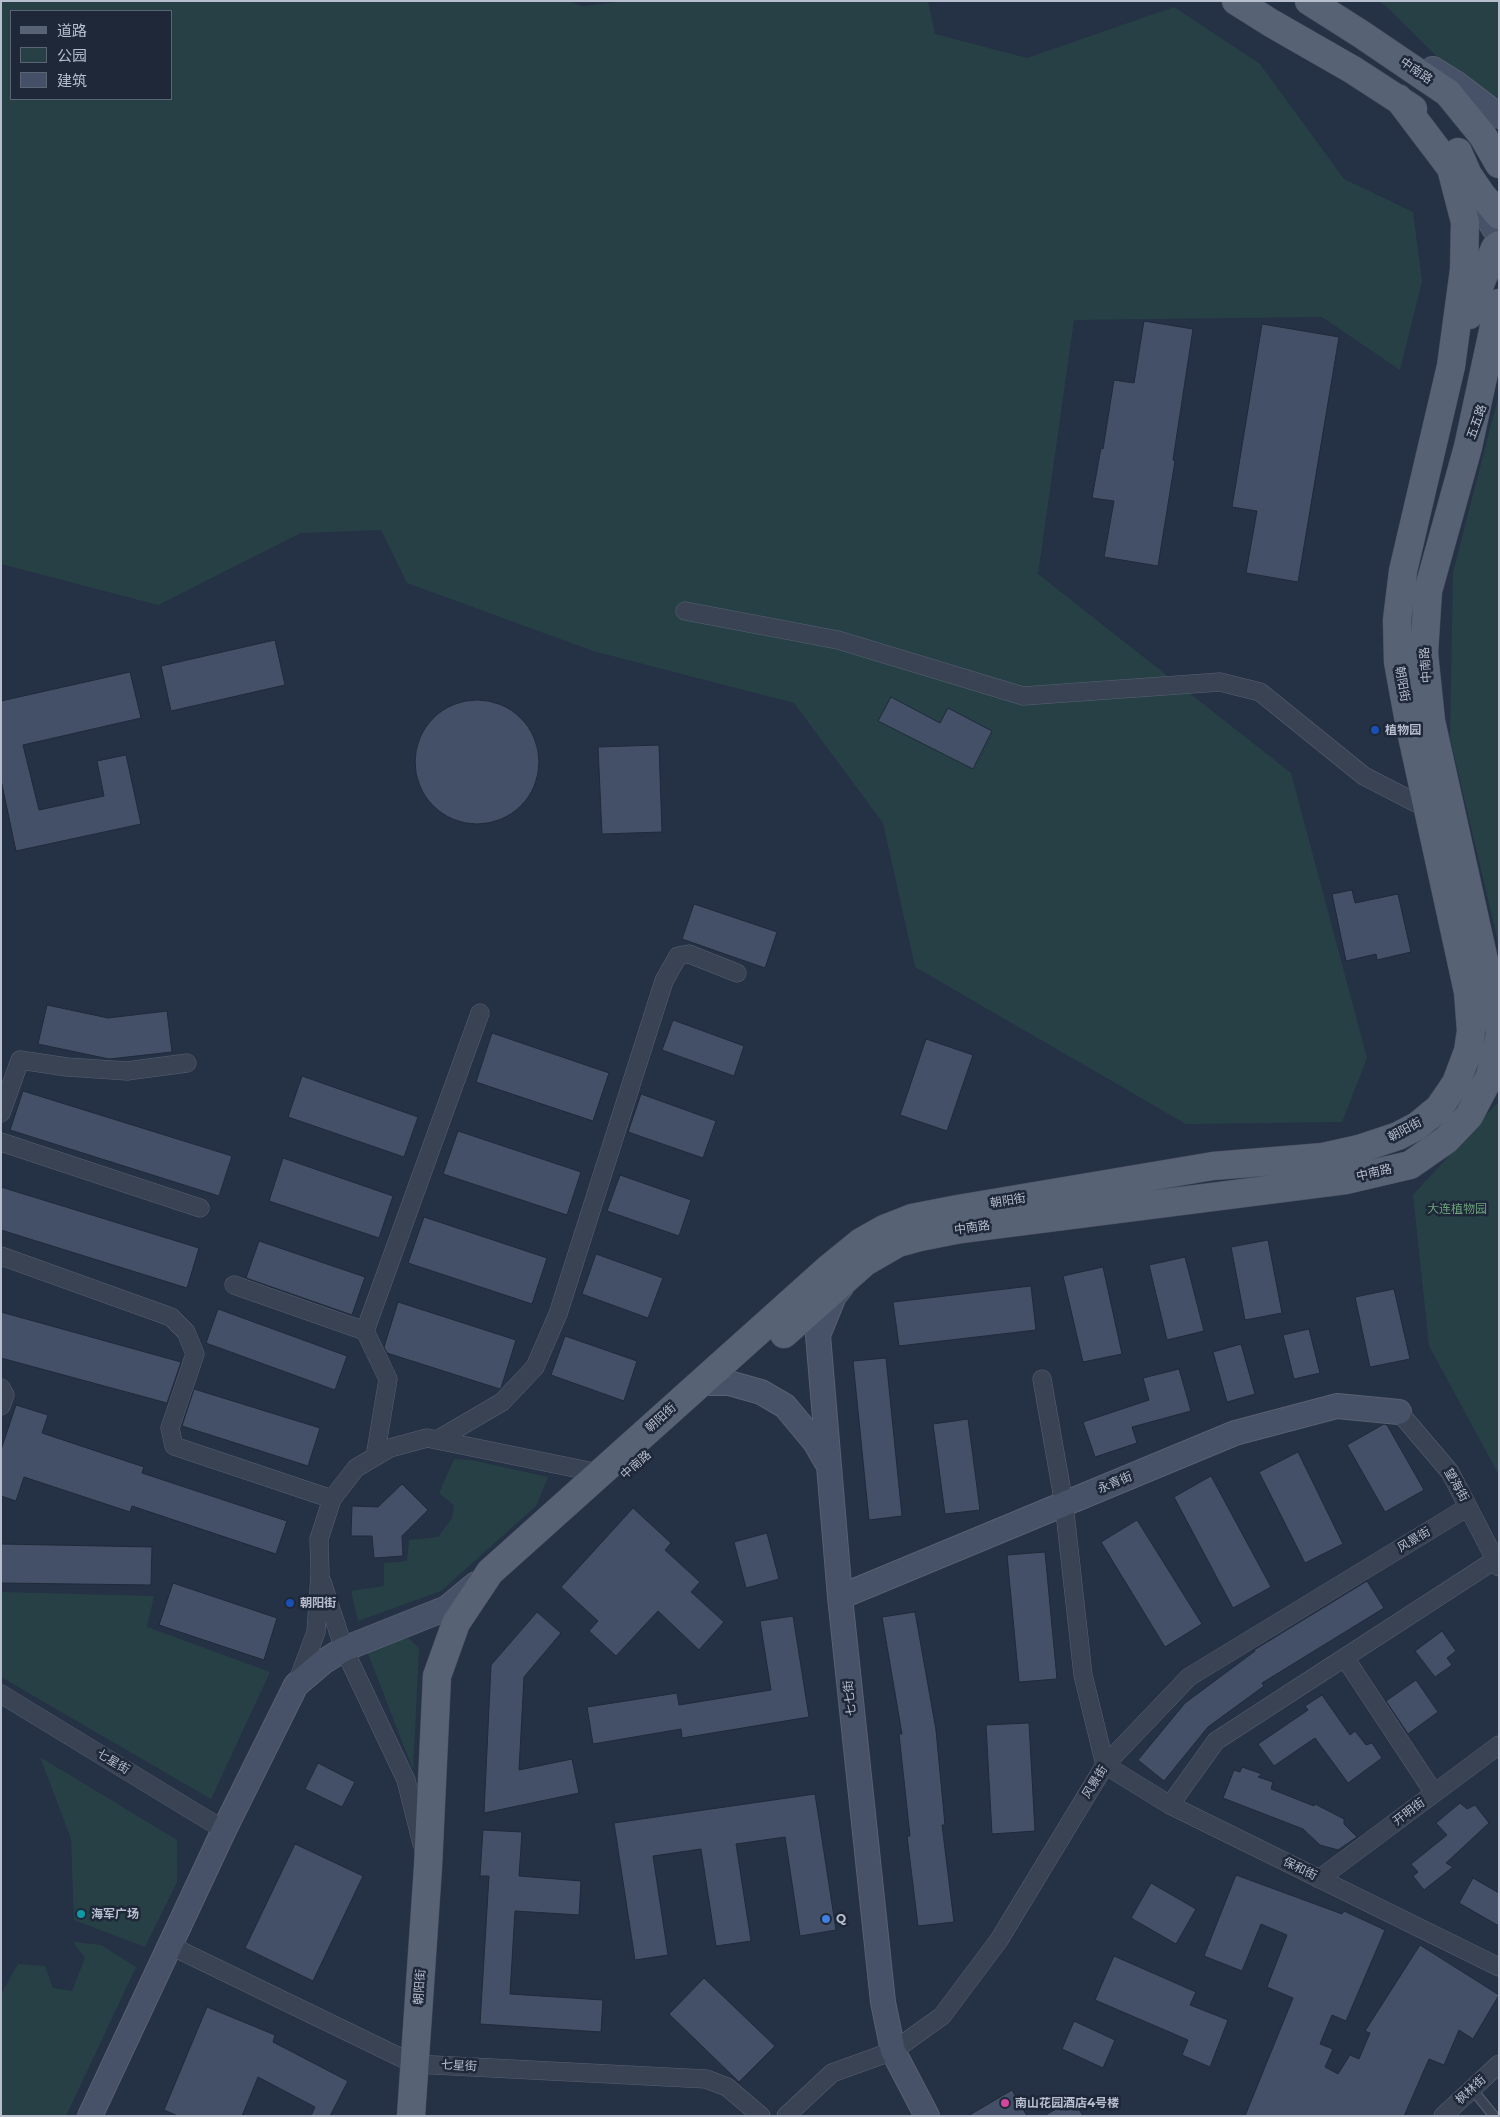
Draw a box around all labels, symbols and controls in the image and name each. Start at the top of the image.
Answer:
legend [10,10,172,100]
text: 道路 [57,21,87,40]
text: 公园 [57,46,87,65]
street label: 中南路 [1397,55,1435,87]
text: 建筑 [57,71,87,90]
street label: 五五路 [1464,403,1490,441]
street label: 中南路 [1418,647,1434,683]
street label: 朝阳街 [1392,665,1412,703]
place label: 植物园 [1385,723,1421,737]
marker: 植物园 [1369,724,1381,736]
street label: 朝阳街 [1386,1115,1424,1145]
street label: 中南路 [1355,1162,1393,1184]
street label: 朝阳街 [989,1191,1027,1211]
park label: 大连植物园 [1427,1202,1487,1216]
street label: 中南路 [953,1218,991,1238]
street label: 朝阳街 [643,1401,679,1435]
street label: 中南路 [618,1448,654,1482]
street label: 望海街 [1441,1466,1471,1504]
street label: 永青街 [1096,1469,1134,1497]
street label: 风景街 [1395,1525,1433,1555]
place label: 朝阳街 [300,1596,336,1610]
marker: 朝阳街 [284,1597,296,1609]
street label: 七七街 [841,1679,859,1717]
street label: 七星街 [94,1747,132,1777]
street label: 风景街 [1079,1763,1111,1801]
street label: 开明街 [1390,1795,1428,1829]
street label: 保和街 [1281,1855,1319,1883]
place label: 海军广场 [91,1907,139,1921]
marker: 海军广场 [75,1908,87,1920]
place label: Q [836,1912,846,1926]
marker: Q [820,1913,832,1925]
street label: 朝阳街 [412,1969,428,2005]
street label: 七星街 [441,2058,477,2074]
street label: 枫林街 [1453,2072,1489,2108]
place label: 南山花园酒店4号楼 [1015,2096,1119,2110]
marker: 南山花园酒店4号楼 [999,2097,1011,2109]

